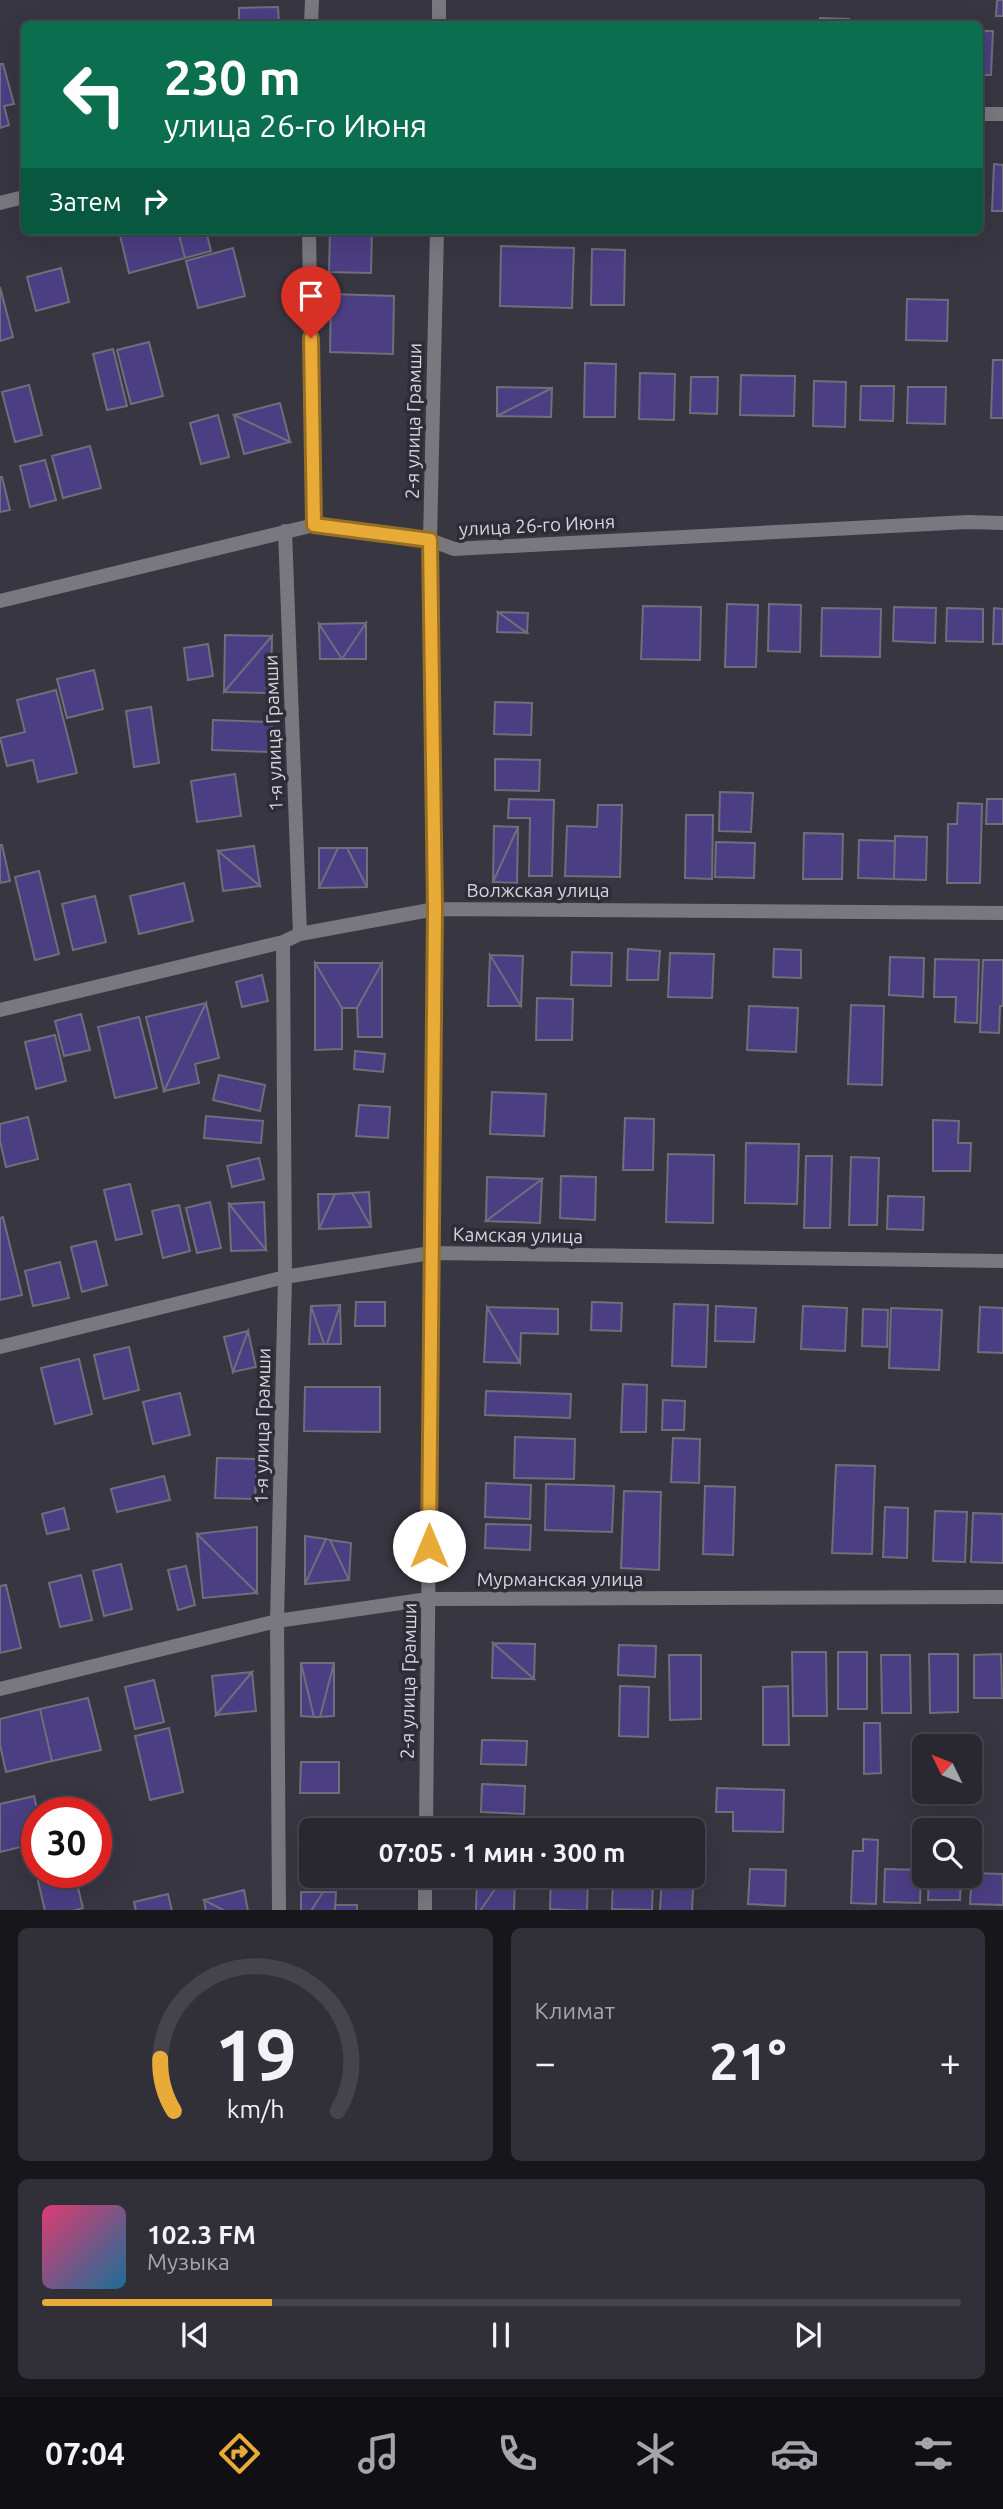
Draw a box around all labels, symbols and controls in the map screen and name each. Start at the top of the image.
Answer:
icon: left [49,49,140,140]
text: 230 m [164,49,301,104]
text: улица 26-го Июня [164,107,427,143]
icon: right [136,182,174,220]
text: Затем [49,187,122,216]
pin [281,266,341,338]
icon: arrive [292,277,330,315]
street label: 2-я улица Грамши [401,343,425,499]
street label: улица 26-го Июня [458,510,616,540]
street label: 1-я улица Грамши [259,654,287,812]
street label: Волжская улица [466,879,610,901]
street label: Камская улица [453,1223,583,1247]
street label: 1-я улица Грамши [250,1348,274,1504]
position arrow [392,1509,466,1583]
street label: Мурманская улица [477,1568,643,1590]
street label: 2-я улица Грамши [396,1603,420,1759]
north arrow [912,1734,982,1804]
map controls [912,1734,982,1888]
speed limit sign: 30 [21,1797,112,1888]
button: search [912,1818,982,1888]
text: 07:05 · 1 мин · 300 m [379,1838,625,1867]
text: Климат [535,1998,615,2023]
text: 19 [214,2013,296,2095]
text: 21° [709,2032,786,2090]
text: − [535,2041,556,2083]
text: + [940,2041,961,2083]
text: km/h [226,2094,284,2122]
text: 102.3 FM [147,2220,256,2249]
text: Музыка [147,2249,230,2274]
icon: previous [176,2316,214,2354]
icon: pause [482,2316,520,2354]
icon: next [789,2316,827,2354]
icon: directions [215,2429,264,2478]
icon: music [354,2429,403,2478]
icon: phone [493,2429,542,2478]
icon: climate [631,2429,680,2478]
icon: car [770,2429,819,2478]
icon: filters [909,2429,958,2478]
text: 07:04 [45,2435,125,2471]

